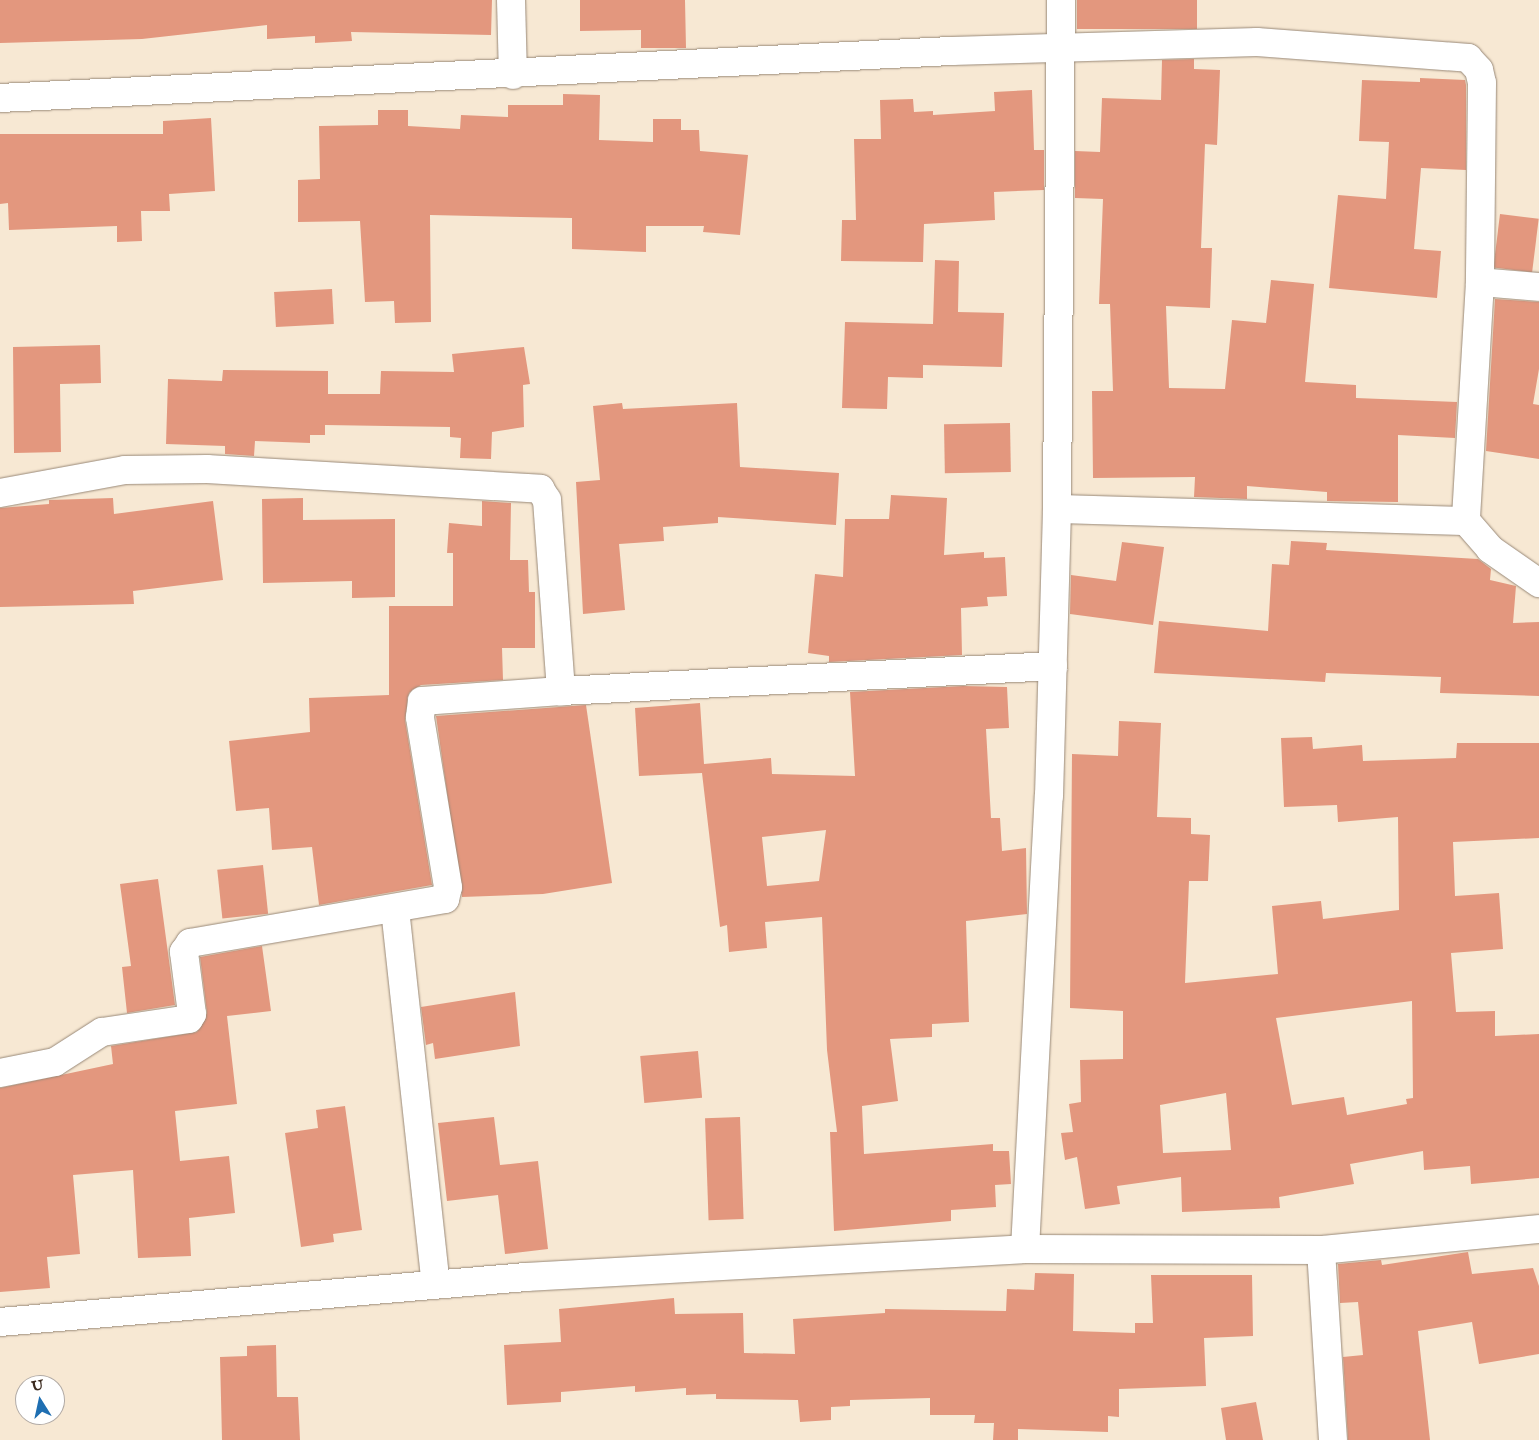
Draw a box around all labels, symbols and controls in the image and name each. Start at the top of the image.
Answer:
north arrow [15,1375,65,1425]
text: U [30,1376,45,1396]

